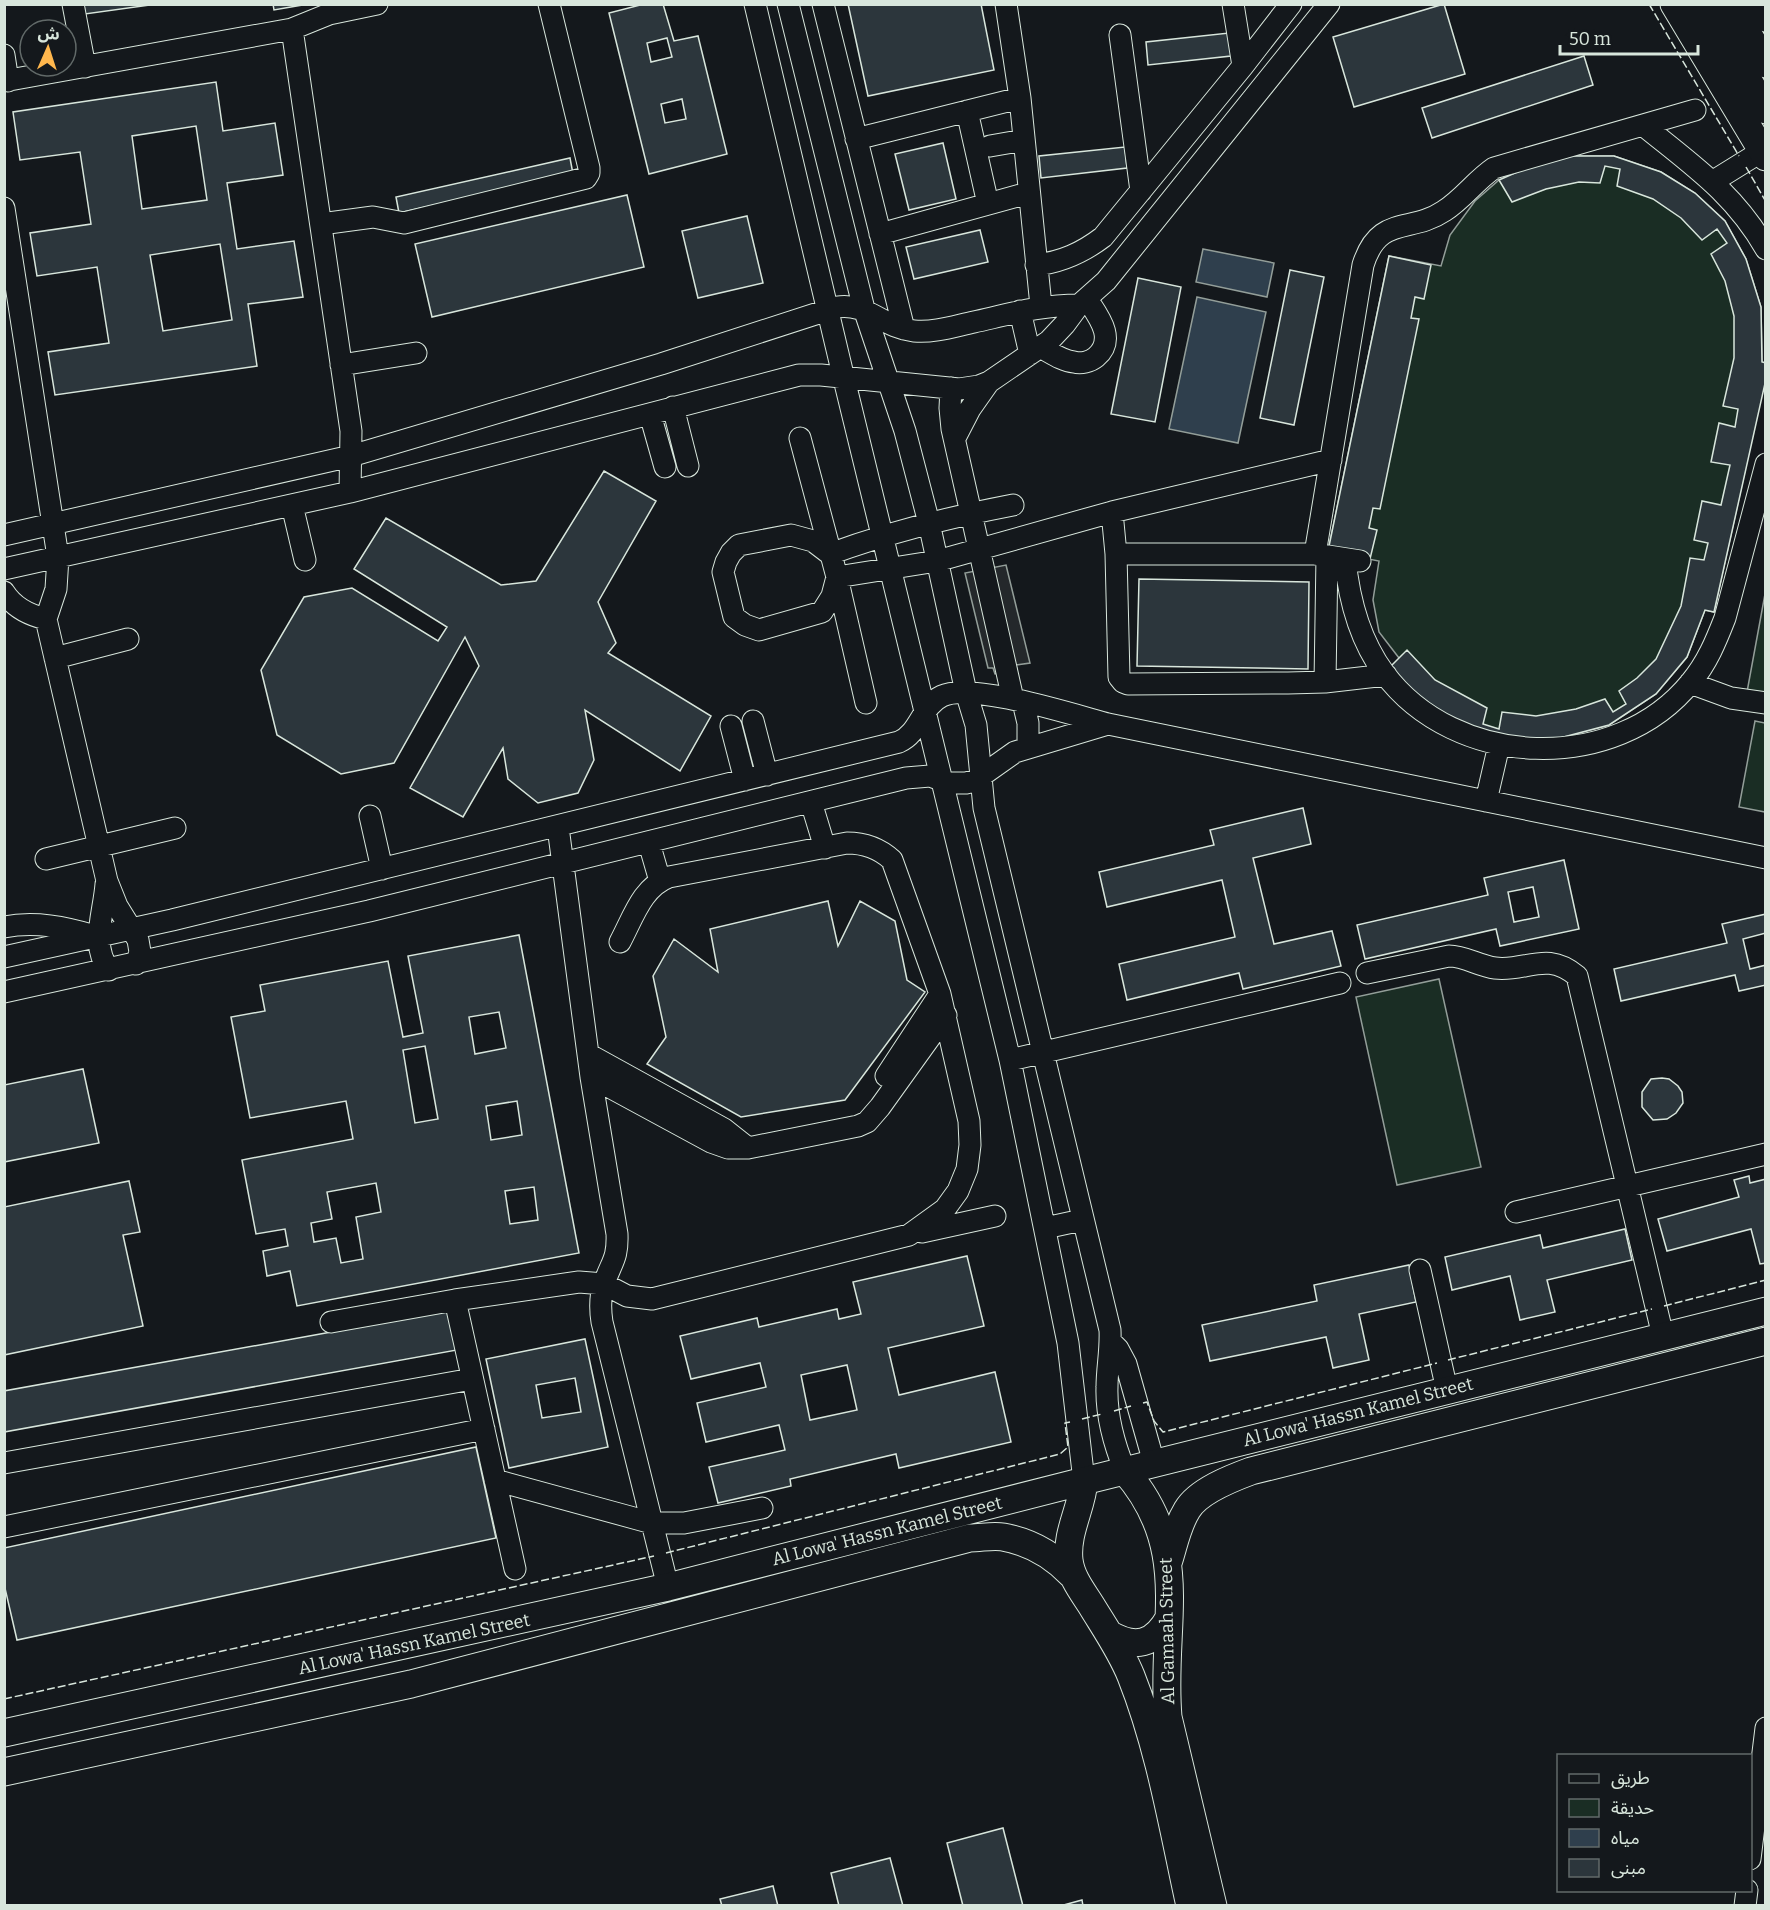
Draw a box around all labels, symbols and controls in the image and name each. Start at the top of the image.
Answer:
north arrow [18,18,78,78]
scale bar [1560,18,1698,56]
text: ش [37,23,60,44]
text: 50 m [1569,28,1611,50]
street label: Al Lowa' Hassn Kamel Street [1241,1373,1476,1451]
street label: Al Lowa' Hassn Kamel Street [770,1492,1005,1570]
street label: Al Gamaah Street [1155,1557,1179,1705]
street label: Al Lowa' Hassn Kamel Street [296,1609,532,1679]
legend [1557,1754,1752,1892]
text: طريق [1611,1767,1650,1789]
text: حديقة [1611,1797,1654,1819]
text: مياه [1611,1827,1640,1849]
text: مبنى [1611,1857,1646,1879]

